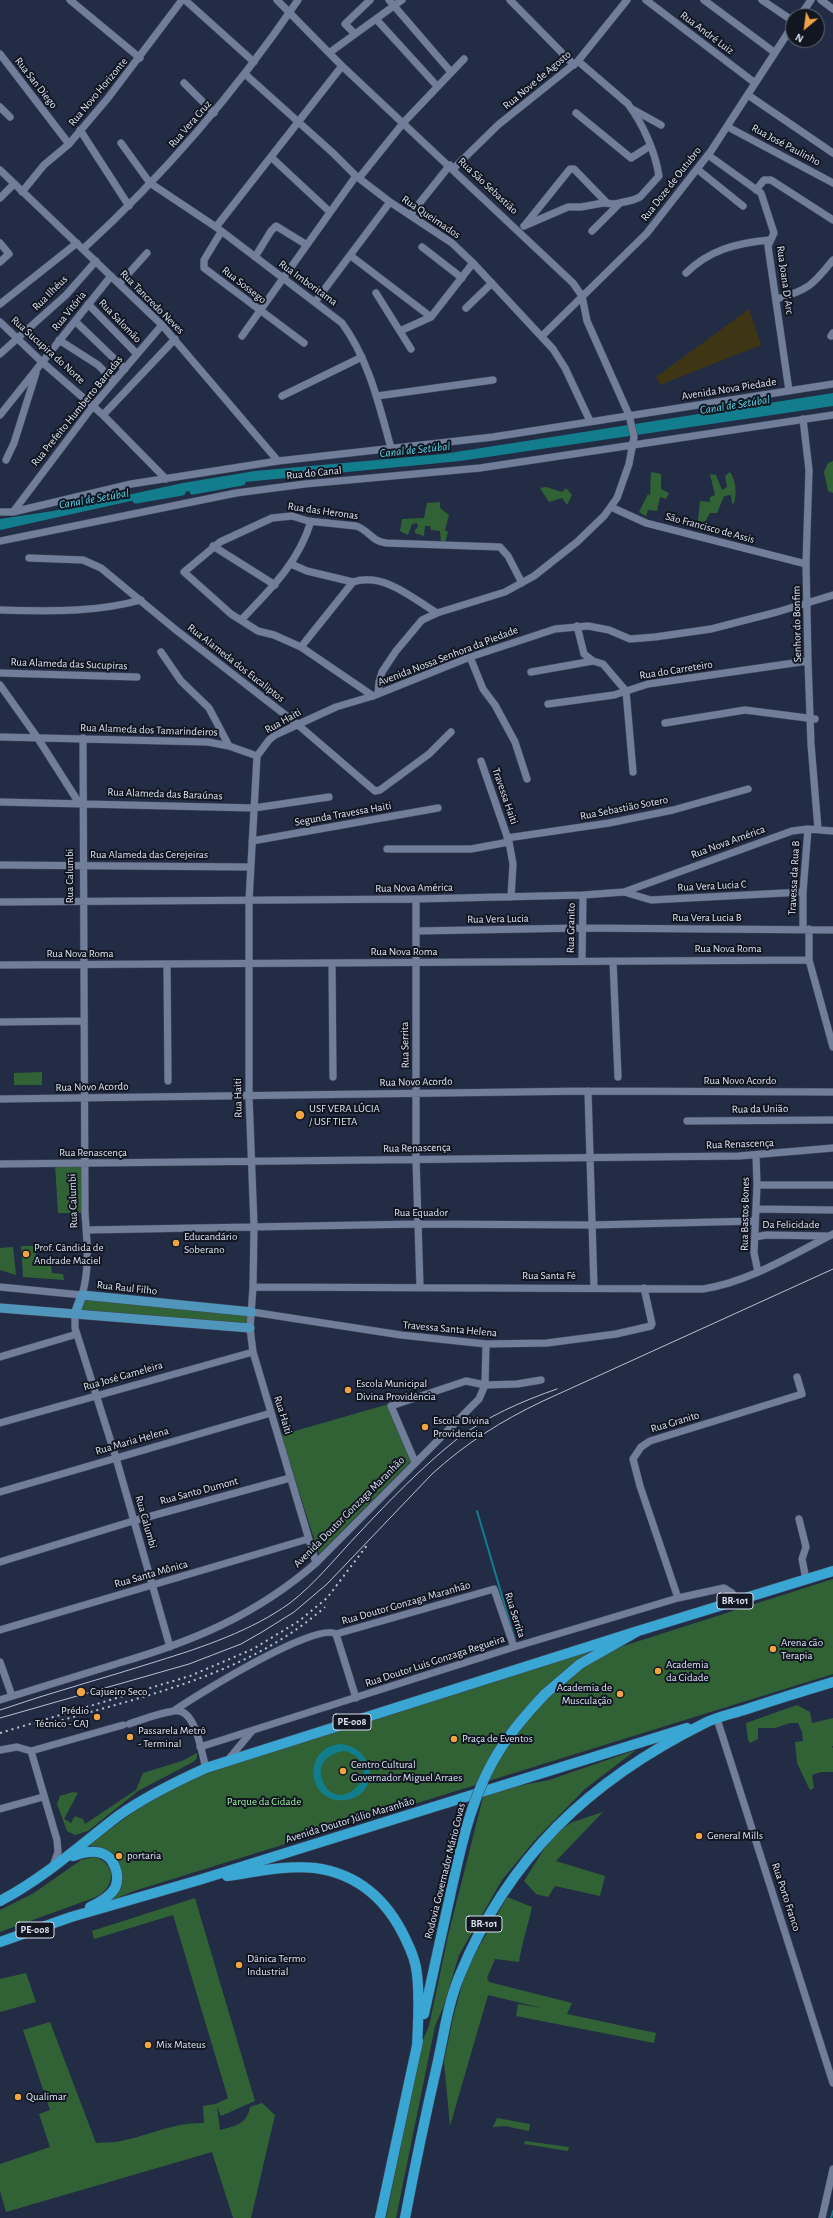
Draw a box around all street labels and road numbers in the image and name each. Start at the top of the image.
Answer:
street label: Rua André Luiz [678,9,736,57]
street label: Rua Nove de Agosto [500,48,574,112]
street label: Rua San Diego [12,55,60,111]
street label: Rua Novo Horizonte [66,55,130,129]
street label: Rua Vera Cruz [166,98,214,150]
street label: Rua José Paulinho [749,121,823,169]
street label: Rua Doze de Outubro [638,144,704,224]
street label: Rua São Sebastião [455,155,521,217]
street label: Rua Queimados [399,193,463,241]
street label: Rua Joana D' Arc [774,245,796,315]
street label: Rua Imboritama [276,257,340,309]
street label: Rua Sossego [219,264,269,306]
street label: Rua Tancredo Neves [117,267,187,337]
street label: Rua Ilhéus [30,273,70,313]
street label: Rua Vitória [49,289,89,333]
street label: Rua Salomão [96,296,144,346]
street label: Rua Sucupira do Norte [8,313,88,387]
street label: Rua Prefeito Humberto Barradas [28,353,126,469]
street label: Avenida Nova Piedade [681,375,777,403]
street label: Rua do Canal [286,464,342,482]
street label: Rua das Heronas [287,500,359,522]
street label: São Francisco de Assis [664,510,756,546]
street label: Senhor do Bonfim [790,586,804,662]
street label: Rua Alameda dos Eucaliptos [185,621,287,705]
street label: Avenida Nossa Senhora da Piedade [376,623,520,689]
street label: Rua Alameda das Sucupiras [10,655,128,673]
street label: Rua do Carreteiro [638,658,714,682]
street label: Rua Haiti [262,706,304,736]
street label: Rua Alameda dos Tamarindeiros [80,721,218,739]
street label: Travessa Haiti [489,766,521,826]
street label: Rua Alameda das Baraúnas [107,785,223,803]
street label: Rua Sebastião Sotero [579,793,669,823]
street label: Segunda Travessa Haiti [294,799,392,829]
street label: Rua Nova América [689,822,767,862]
street label: Travessa da Rua B [785,840,803,916]
street label: Rua Alameda das Cerejeiras [90,848,208,862]
street label: Rua Calumbi [63,849,77,903]
street label: Rua Vera Lucia C [677,878,747,894]
street label: Rua Nova América [375,881,453,895]
street label: Rua Granito [564,903,578,953]
street label: Rua Vera Lucia B [672,911,742,925]
street label: Rua Vera Lucia [467,912,529,926]
street label: Rua Nova Roma [694,942,762,956]
street label: Rua Nova Roma [370,945,438,959]
street label: Rua Nova Roma [46,947,114,961]
street label: Rua Serrita [398,1021,412,1069]
street label: Rua Novo Acordo [704,1074,776,1088]
street label: Rua Novo Acordo [379,1075,453,1089]
street label: Rua Haiti [231,1078,245,1118]
street label: Rua Novo Acordo [55,1080,129,1094]
street label: Rua da União [732,1102,788,1116]
street label: Rua Renascença [706,1136,774,1152]
street label: Rua Renascença [383,1141,451,1155]
street label: Rua Renascença [59,1146,127,1160]
street label: Rua Calumbi [65,1174,81,1228]
street label: Rua Bastos Bones [738,1177,752,1251]
street label: Rua Equador [394,1206,448,1220]
street label: Da Felicidade [762,1218,820,1232]
street label: Rua Santa Fé [522,1269,576,1283]
street label: Rua Raul Filho [96,1278,158,1298]
street label: Travessa Santa Helena [402,1318,498,1340]
street label: Rua José Gameleira [82,1358,164,1394]
street label: Rua Haiti [271,1394,295,1436]
street label: Rua Granito [649,1408,701,1436]
street label: Rua Maria Helena [94,1424,170,1458]
street label: Avenida Doutor Gonzaga Maranhão [291,1454,407,1570]
street label: Rua Santo Dumont [158,1474,240,1508]
street label: Rua Calumbi [132,1494,160,1550]
street label: Rua Santa Mônica [113,1557,189,1591]
street label: Rua Doutor Gonzaga Maranhão [340,1578,472,1628]
street label: Rua Serrita [501,1591,529,1639]
road number: BR-101 [717,1593,753,1609]
street label: Rua Doutor Luis Gonzaga Regueira [363,1632,507,1690]
road number: PE-008 [333,1714,371,1730]
street label: Avenida Doutor Júlio Maranhão [284,1794,416,1846]
street label: Rodovia Governador Mário Covas [422,1802,468,1940]
street label: Rua Porto Franco [769,1861,803,1933]
road number: BR-101 [466,1916,502,1932]
road number: PE-008 [16,1922,54,1938]

